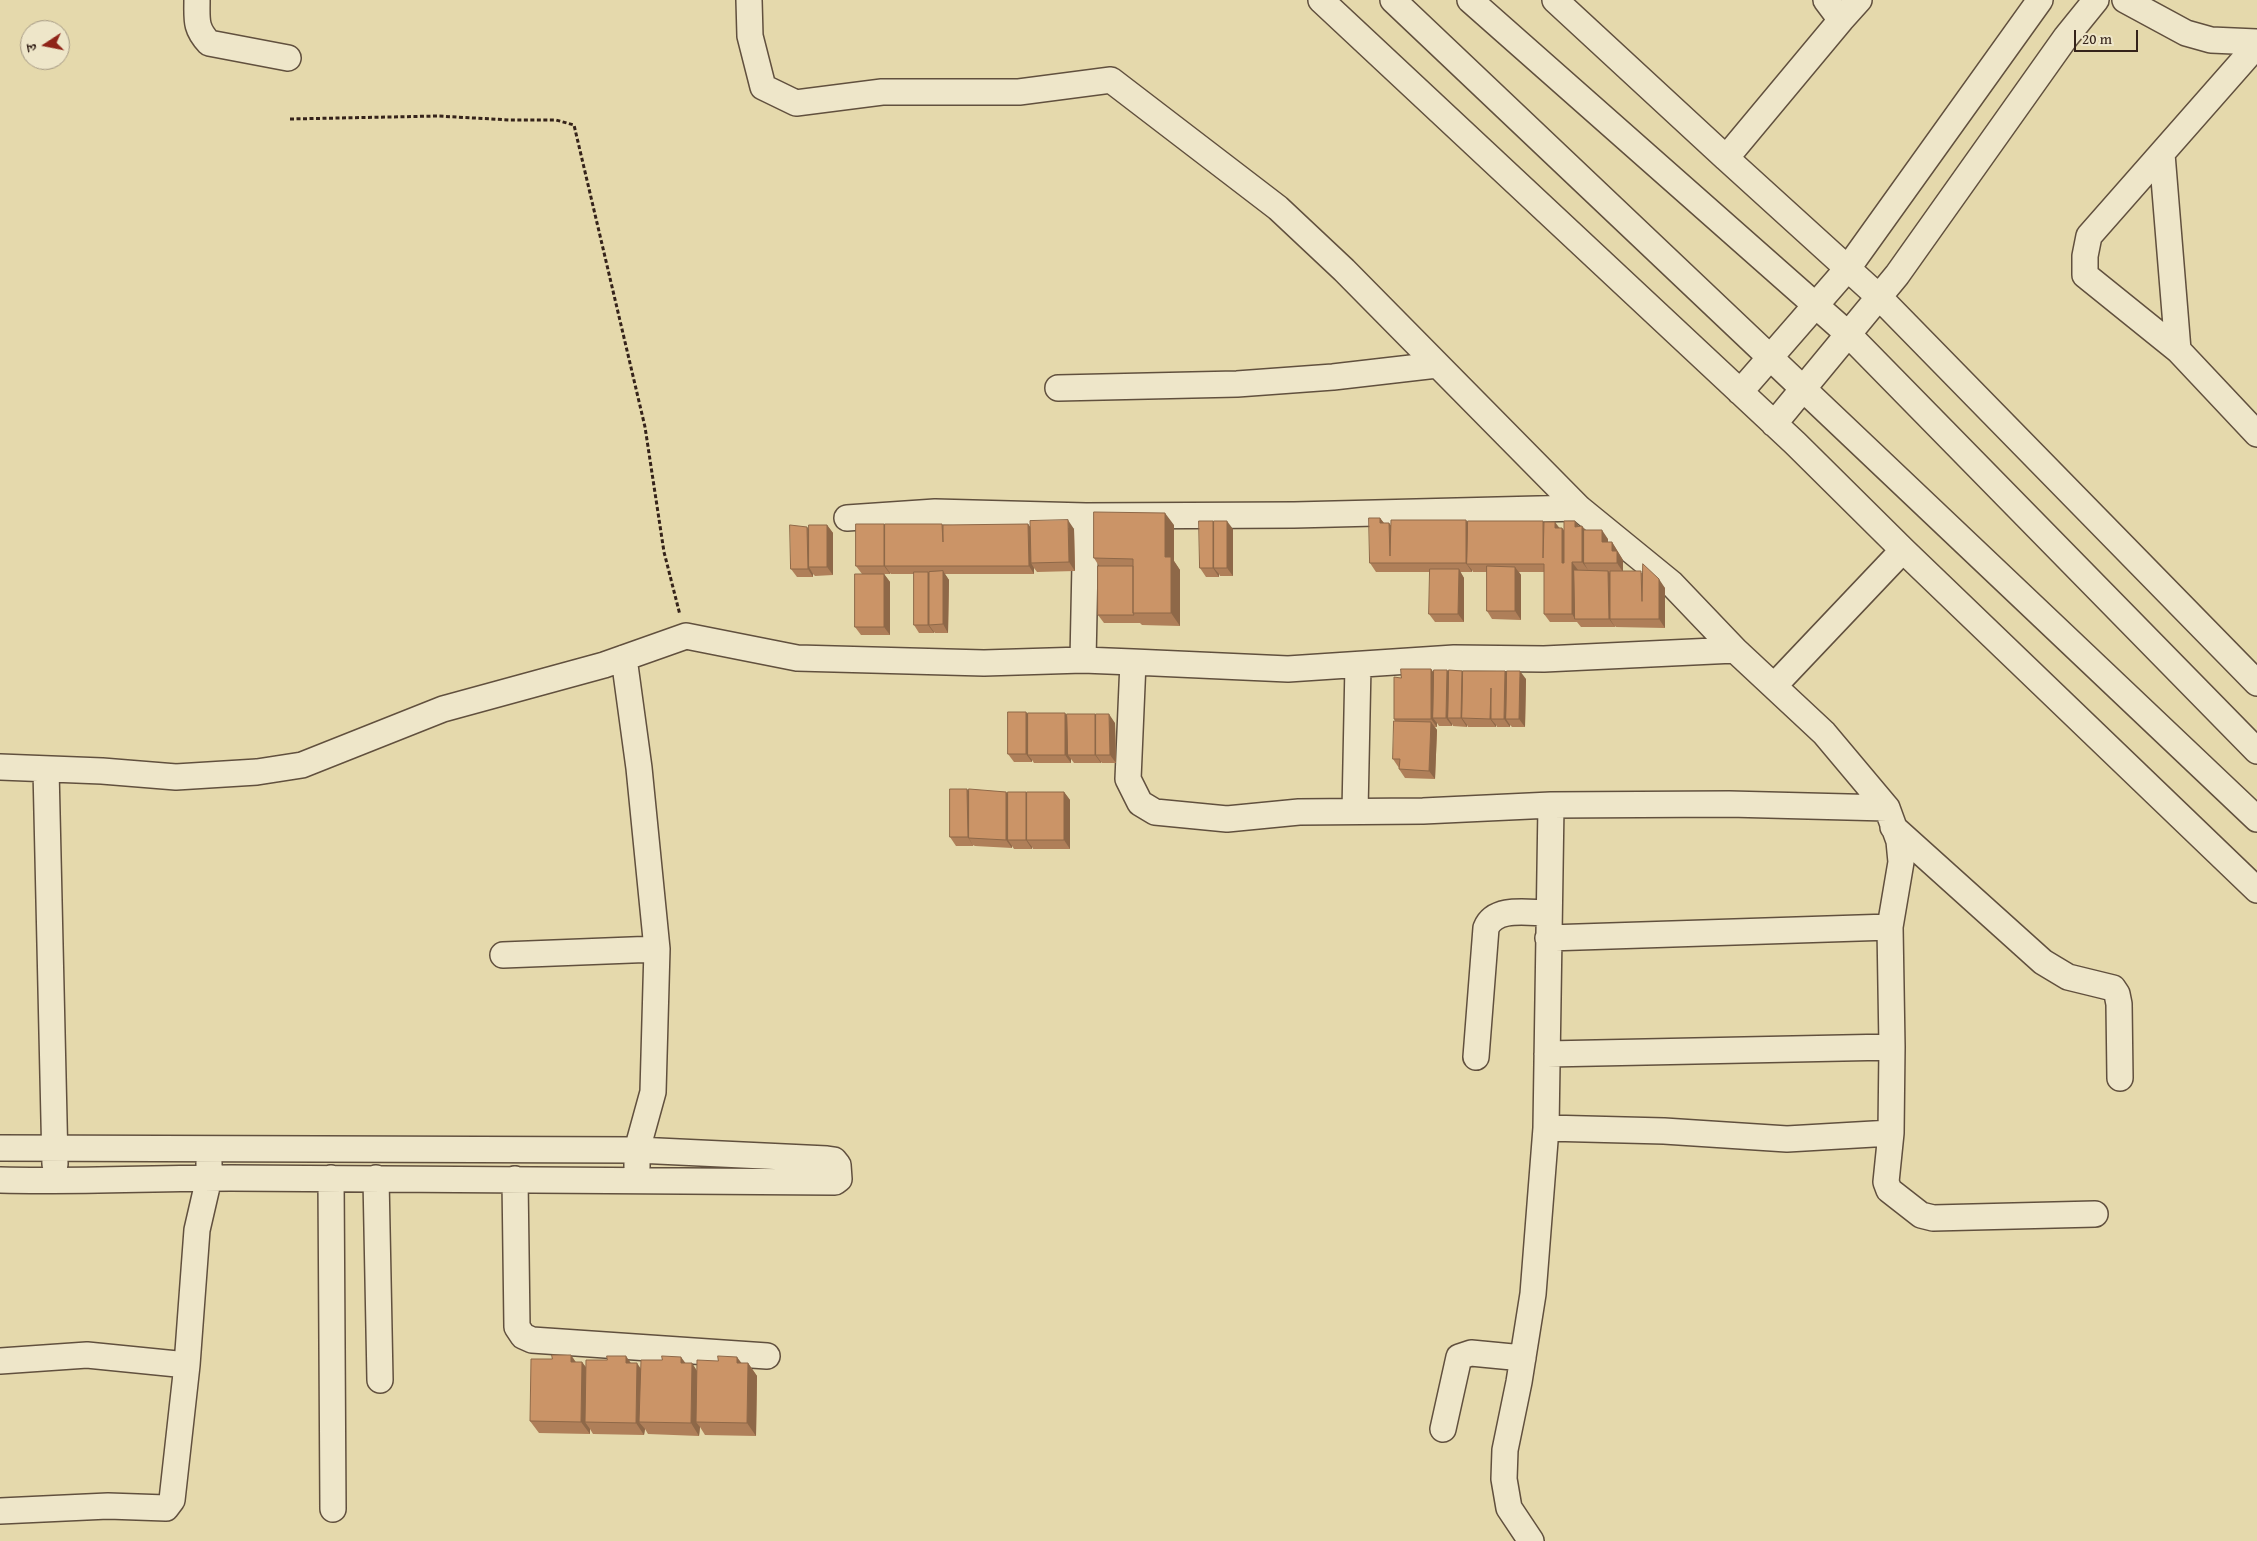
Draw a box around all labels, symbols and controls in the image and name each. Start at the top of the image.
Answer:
north arrow [20,20,70,70]
scale bar [2077,20,2141,52]
text: 20 m [2082,28,2112,49]
text: उ [21,42,42,53]

